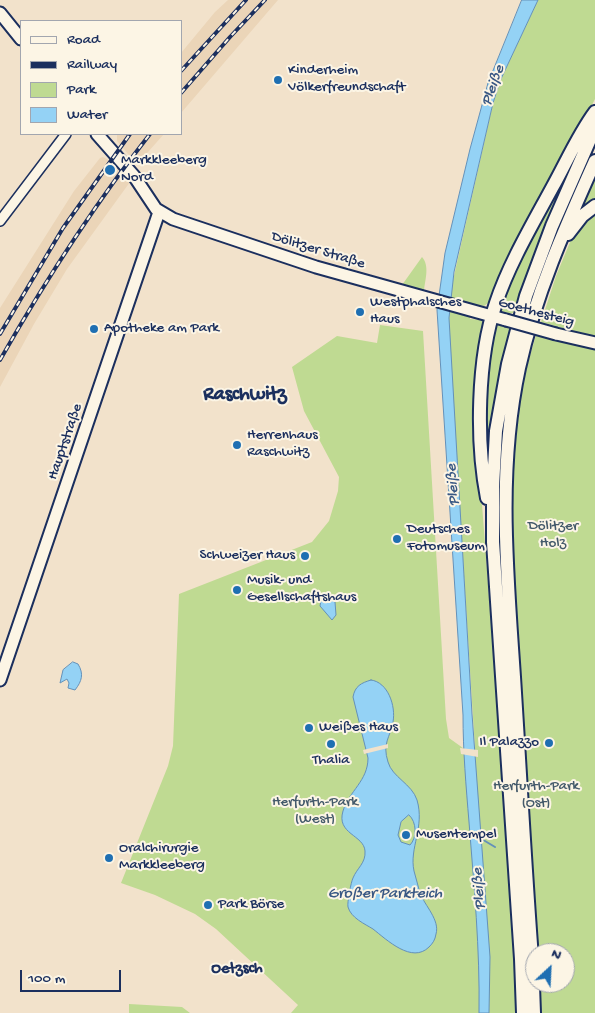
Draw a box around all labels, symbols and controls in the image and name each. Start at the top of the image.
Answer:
legend [20,20,182,135]
text: Road [67,31,100,49]
text: Railway [67,56,117,74]
place label: Kinderheim Völkerfreundschaft [288,62,405,97]
water label: Pleiße [478,63,510,109]
marker: Kinderheim Völkerfreundschaft [272,74,284,86]
text: Park [67,81,96,99]
text: Water [67,106,107,124]
place label: Markkleeberg Nord [121,152,207,187]
marker: Markkleeberg Nord [103,163,117,177]
street label: Dölitzer Straße [269,228,367,274]
place label: Westphalsches Haus [370,294,461,329]
street label: Goethesteig [496,294,576,332]
marker: Westphalsches Haus [354,306,366,318]
place label: Apotheke am Park [104,320,219,338]
marker: Apotheke am Park [88,323,100,335]
district label: Raschwitz [203,384,287,408]
street label: Hauptstraße [45,401,87,483]
place label: Herrenhaus Raschwitz [247,427,318,462]
marker: Herrenhaus Raschwitz [231,439,243,451]
water label: Pleiße [443,463,465,507]
park label: Dölitzer Holz [528,518,578,553]
place label: Deutsches Fotomuseum [407,521,485,556]
marker: Deutsches Fotomuseum [391,533,403,545]
place label: Schweizer Haus [200,547,295,565]
marker: Schweizer Haus [299,550,311,562]
place label: Musik- und Gesellschaftshaus [247,572,356,607]
marker: Musik- und Gesellschaftshaus [231,584,243,596]
place label: Weißes Haus [319,719,398,737]
marker: Weißes Haus [303,722,315,734]
place label: Il Palazzo [479,734,539,752]
marker: Il Palazzo [543,737,555,749]
marker: Thalia [325,738,337,750]
place label: Thalia [312,752,350,770]
park label: Herfurth-Park (Ost) [493,778,579,813]
park label: Herfurth-Park (West) [272,794,358,829]
place label: Musentempel [416,826,497,844]
marker: Musentempel [400,829,412,841]
place label: Oralchirurgie Markkleeberg [119,840,205,875]
marker: Oralchirurgie Markkleeberg [103,852,115,864]
water label: Pleiße [469,867,491,911]
water label: Großer Parkteich [328,885,442,905]
place label: Park Börse [218,896,284,914]
marker: Park Börse [202,899,214,911]
north arrow [525,943,575,993]
text: N [548,945,564,964]
scale bar [22,960,124,992]
district label: Oetzsch [211,960,263,980]
text: 100 m [28,970,65,988]

